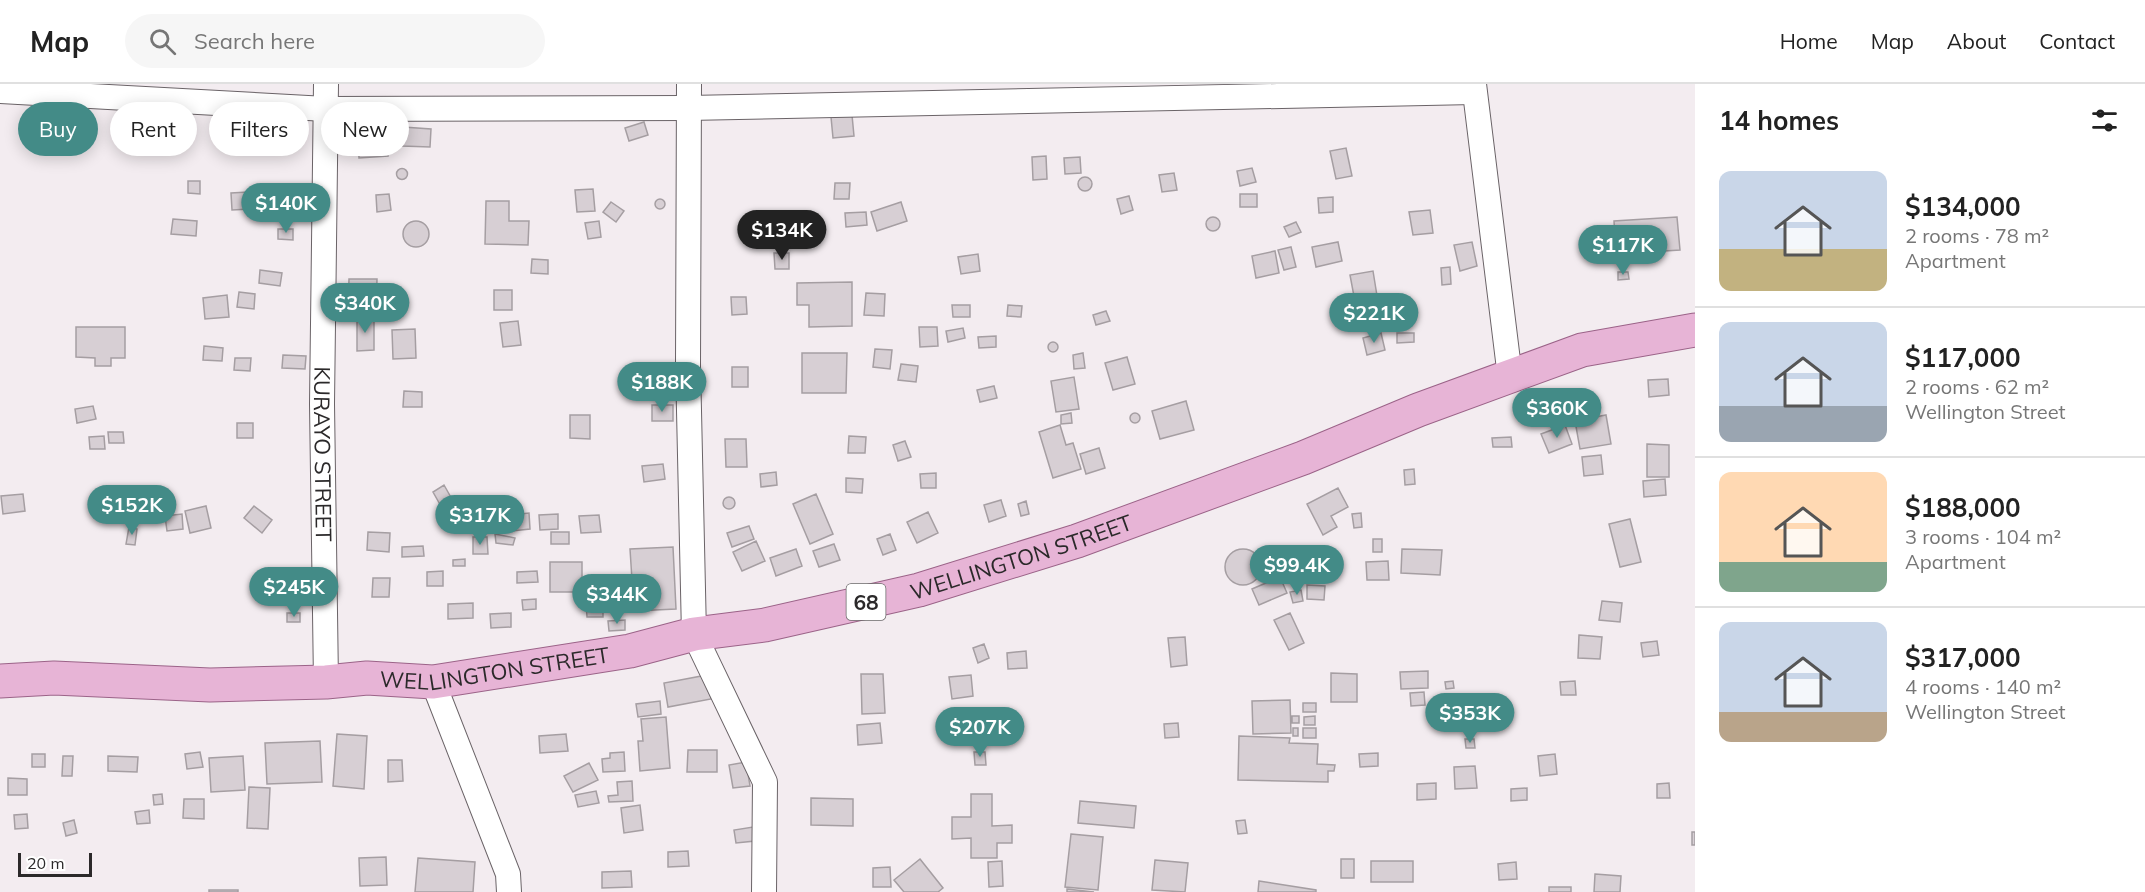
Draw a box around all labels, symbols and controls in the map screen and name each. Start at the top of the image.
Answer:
search box [125,14,545,68]
text: Map [30,24,89,59]
icon: search [146,25,179,58]
text: Search here [194,27,315,55]
text: Home [1780,28,1838,54]
text: Map [1871,28,1914,54]
text: About [1947,28,2006,54]
text: Contact [2039,28,2115,54]
chip: Buy [18,102,98,156]
chip: Rent [110,102,197,156]
chip: Filters [209,102,309,156]
chip: New [321,102,409,156]
text: 14 homes [1719,104,1839,137]
icon: filters [2088,104,2121,137]
pin: $140K [244,183,328,234]
text: $140K [255,190,317,215]
text: $134,000 [1905,190,2021,223]
icon: home [1767,195,1839,267]
pin: $134K [740,210,824,261]
text: $134K [751,217,813,242]
text: 2 rooms · 78 m² [1905,223,2049,248]
pin: $117K [1581,225,1665,276]
text: $117K [1592,232,1654,257]
text: Apartment [1905,248,2006,273]
pin: $340K [323,283,407,334]
text: $340K [334,290,396,315]
pin: $221K [1332,293,1416,344]
text: $221K [1343,300,1405,325]
text: $117,000 [1905,341,2021,374]
icon: home [1767,346,1839,418]
pin: $188K [620,362,704,413]
street label: KURAYO STREET [308,366,338,542]
text: $188K [631,369,693,394]
text: 2 rooms · 62 m² [1905,374,2049,399]
pin: $360K [1515,388,1599,439]
text: $360K [1526,395,1588,420]
text: Wellington Street [1905,399,2066,424]
pin: $152K [90,485,174,536]
text: $188,000 [1905,491,2021,524]
text: $152K [101,492,163,517]
pin: $317K [438,495,522,546]
icon: home [1767,496,1839,568]
text: $317K [449,502,511,527]
street label: WELLINGTON STREET [907,508,1136,606]
text: 3 rooms · 104 m² [1905,524,2061,549]
pin: $99.4K [1248,545,1346,596]
text: Apartment [1905,549,2006,574]
text: $99.4K [1264,552,1330,577]
pin: $245K [252,567,336,618]
text: $245K [263,574,325,599]
pin: $344K [575,574,659,625]
text: $344K [586,581,648,606]
road number: 68 [846,584,886,620]
street label: WELLINGTON STREET [379,640,611,696]
text: $317,000 [1905,641,2021,674]
icon: home [1767,646,1839,718]
text: 4 rooms · 140 m² [1905,674,2061,699]
pin: $353K [1428,693,1512,744]
text: Wellington Street [1905,699,2066,724]
text: $353K [1439,700,1501,725]
pin: $207K [938,707,1022,758]
text: $207K [949,714,1011,739]
scale bar [18,850,92,878]
text: 20 m [27,853,64,873]

